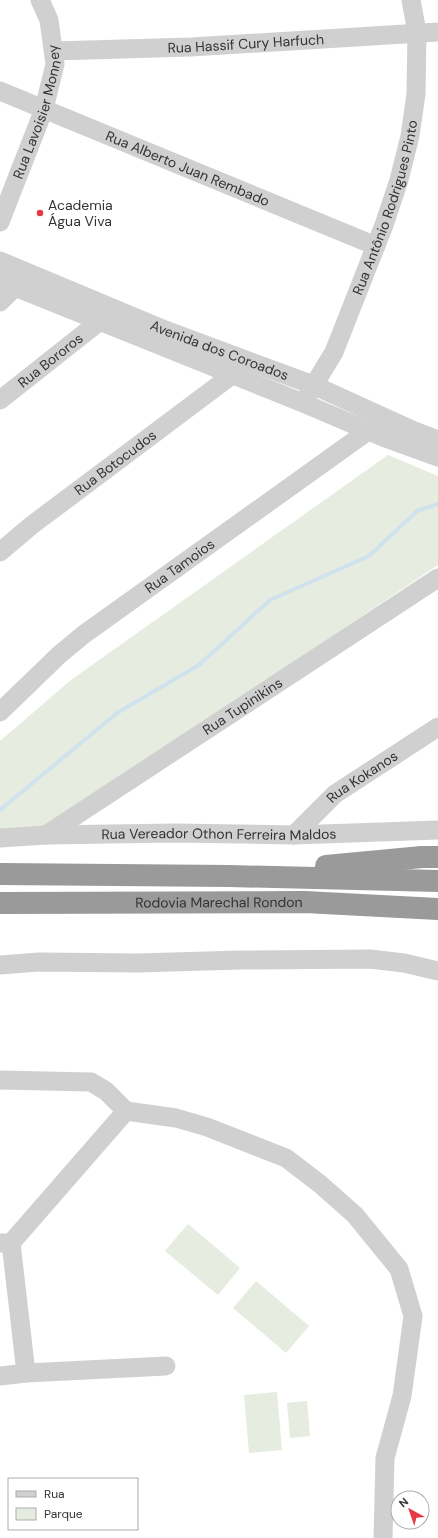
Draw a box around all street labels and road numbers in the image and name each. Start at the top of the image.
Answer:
street label: Rua Hassif Cury Harfuch [167,30,325,57]
street label: Rua Lavoisier Monney [9,43,65,182]
street label: Rua Antônio Rodrigues Pinto [348,119,421,298]
street label: Rua Alberto Juan Rembado [103,127,272,210]
street label: Avenida dos Coroados [148,316,291,384]
street label: Rua Bororos [14,329,86,392]
street label: Rua Botocudos [71,426,160,499]
street label: Rua Tamoios [141,535,218,597]
street label: Rua Tupinikins [199,673,286,739]
street label: Rua Kokanos [322,747,401,807]
street label: Rua Vereador Othon Ferreira Maldos [101,824,337,844]
street label: Rodovia Marechal Rondon [135,893,303,912]

